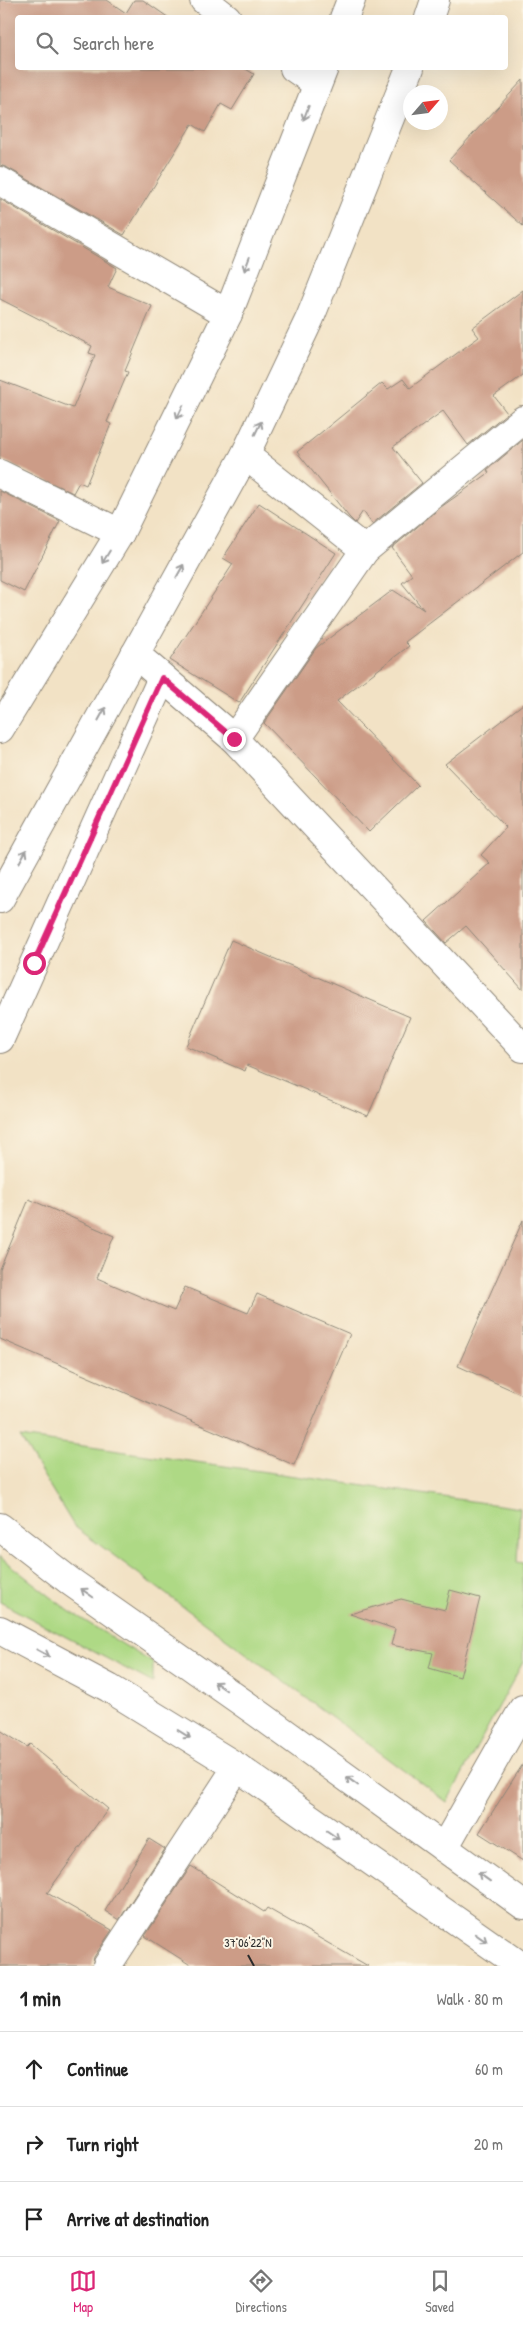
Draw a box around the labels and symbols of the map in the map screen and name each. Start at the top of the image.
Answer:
north arrow [403,85,448,130]
one-way arrow [301,105,310,120]
one-way arrow [242,257,251,272]
one-way arrow [175,404,184,419]
one-way arrow [253,421,263,436]
one-way arrow [100,549,110,563]
one-way arrow [176,565,186,579]
one-way arrow [97,706,107,721]
route end [223,728,246,751]
one-way arrow [19,849,29,864]
route start [23,952,46,975]
one-way arrow [80,1588,94,1598]
one-way arrow [35,1649,50,1658]
one-way arrow [214,1681,227,1692]
one-way arrow [176,1730,190,1740]
one-way arrow [345,1776,359,1786]
one-way arrow [326,1829,339,1840]
one-way arrow [477,1872,491,1882]
one-way arrow [473,1933,487,1943]
text: 37°06'22"N [224,1934,272,1951]

